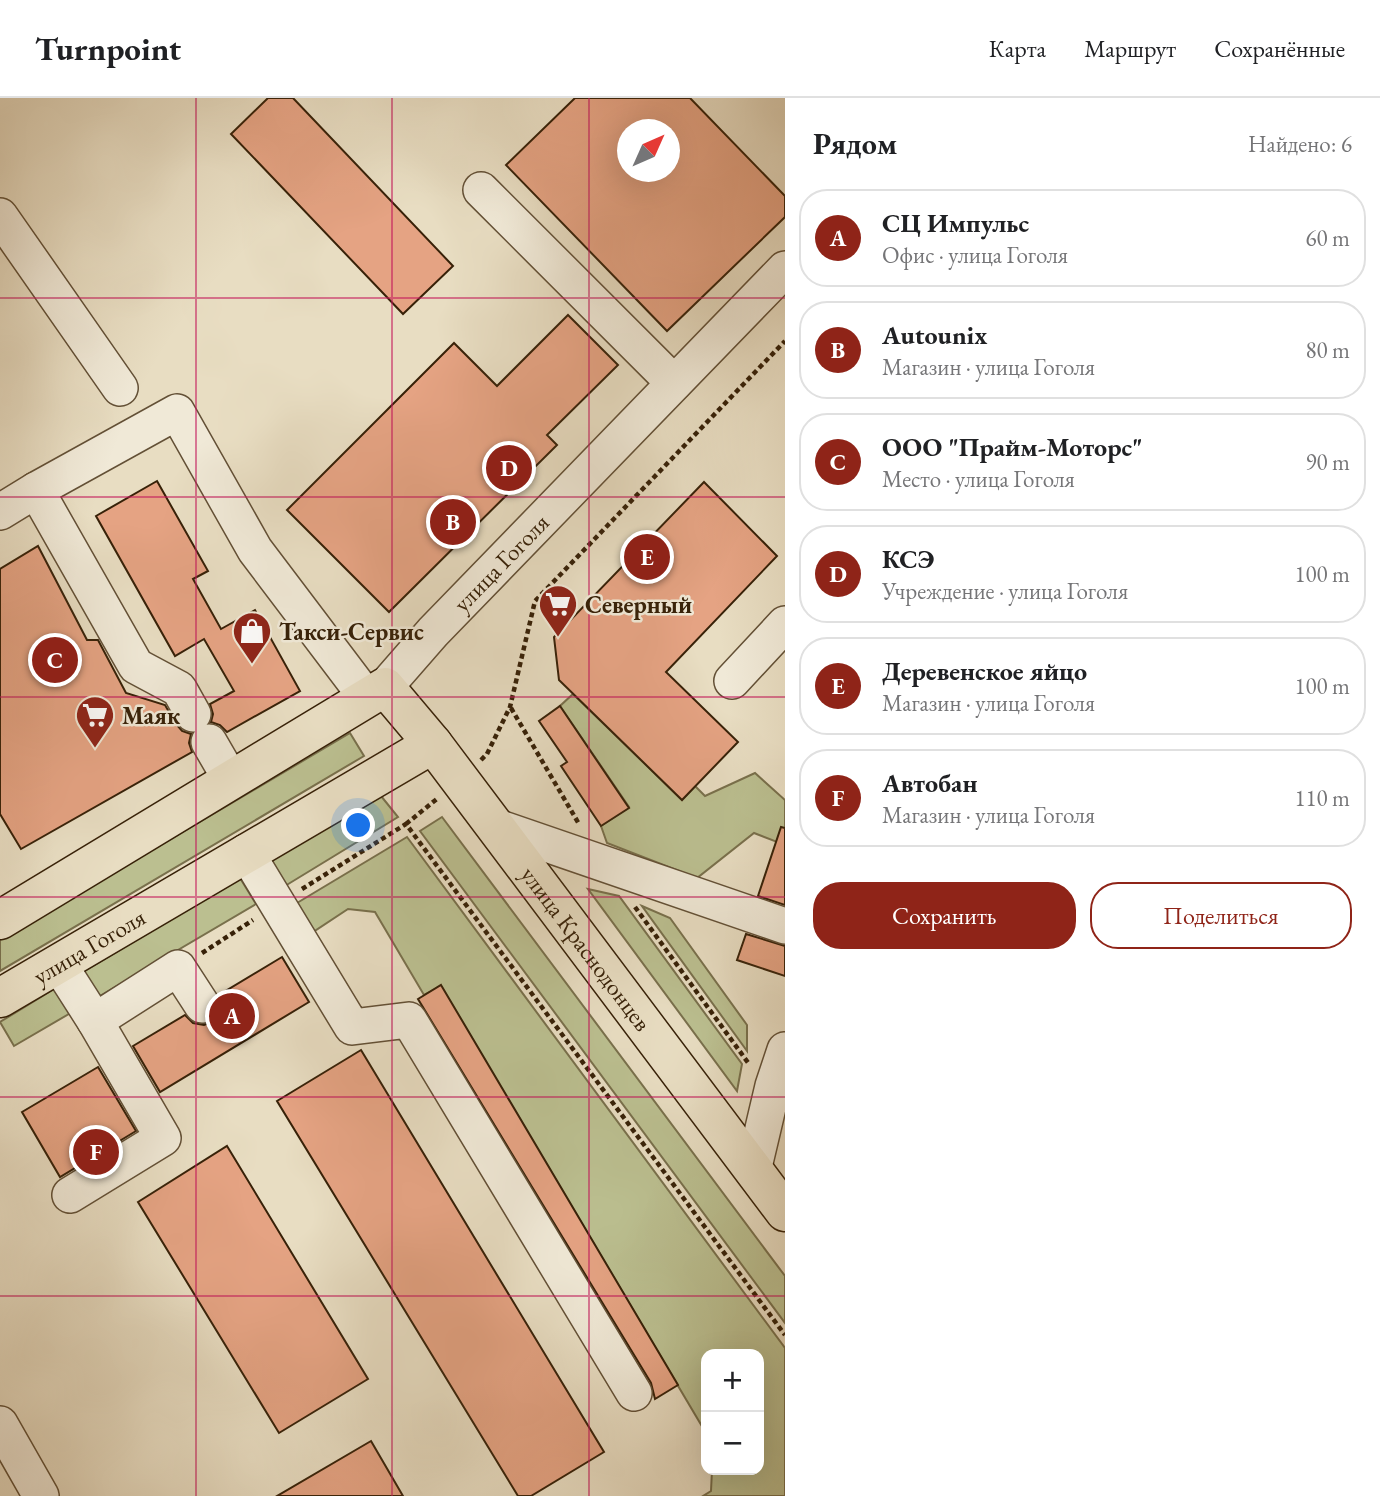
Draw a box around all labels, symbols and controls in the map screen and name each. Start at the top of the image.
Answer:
text: Turnpoint [35,27,181,70]
text: Карта [989,33,1046,64]
text: Маршрут [1084,33,1176,64]
text: Сохранённые [1214,33,1345,64]
north arrow [617,119,680,182]
text: Рядом [813,124,897,163]
text: Найдено: 6 [1248,129,1352,159]
text: СЦ Импульс [882,206,1029,240]
text: A [830,223,846,253]
text: 60 m [1305,223,1350,253]
text: Офис · улица Гоголя [882,240,1068,270]
text: Autounix [882,318,987,352]
text: B [831,335,845,365]
text: 80 m [1305,335,1350,365]
text: Магазин · улица Гоголя [882,352,1095,382]
text: ООО "Прайм-Моторс" [882,430,1143,464]
pin: D [486,442,532,494]
text: C [830,447,846,477]
text: 90 m [1305,447,1350,477]
text: Место · улица Гоголя [882,464,1075,494]
pin: B [430,496,476,548]
street label: улица Гоголя [446,506,555,618]
pin: E [624,531,670,583]
text: КСЭ [882,542,934,576]
text: D [829,559,847,589]
text: 100 m [1294,559,1350,589]
text: Учреждение · улица Гоголя [882,576,1128,606]
supermarket icon: Северный [537,583,579,638]
place label: Северный [585,589,692,620]
shop icon: Такси-Сервис [231,610,273,665]
place label: Такси-Сервис [279,616,424,647]
pin: C [32,634,78,686]
text: Деревенское яйцо [882,654,1087,688]
text: E [831,671,845,701]
text: 100 m [1294,671,1350,701]
text: Магазин · улица Гоголя [882,688,1095,718]
supermarket icon: Маяк [74,694,116,749]
place label: Маяк [122,700,181,731]
text: Автобан [882,766,977,800]
text: F [832,783,844,813]
text: 110 m [1294,783,1350,813]
text: Магазин · улица Гоголя [882,800,1095,830]
your location [341,808,375,842]
street label: улица Краснодонцев [514,859,659,1037]
button: Сохранить [813,882,1076,949]
button: Поделиться [1090,882,1352,949]
street label: улица Гоголя [27,901,151,991]
pin: A [209,990,255,1042]
pin: F [73,1126,119,1178]
map controls [701,1349,764,1475]
button: + [701,1349,764,1412]
button: − [701,1412,764,1475]

